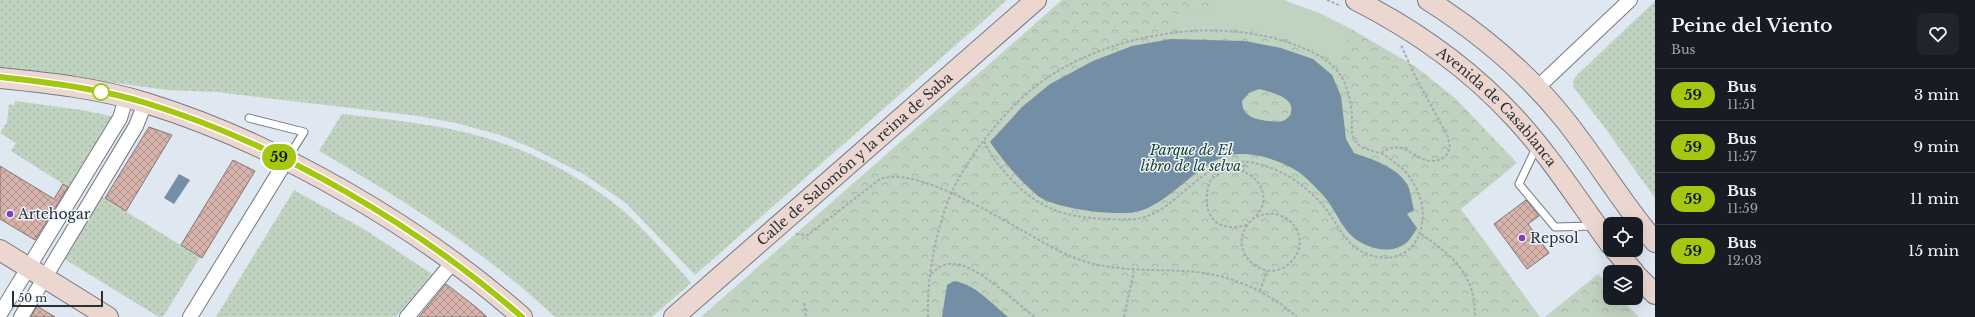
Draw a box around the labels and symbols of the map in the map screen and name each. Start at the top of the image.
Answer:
street label: Avenida de Casablanca [1432,42,1561,170]
street label: Calle de Salomón y la reina de Saba [753,68,956,249]
unlabelled marker [92,83,110,101]
park label: Parque de El libro de la selva [1141,141,1241,175]
line badge: 59 [261,144,297,170]
place label: Artehogar [17,205,91,223]
marker: Artehogar [5,209,15,219]
place label: Repsol [1530,229,1579,247]
marker: Repsol [1517,233,1527,243]
scale bar [12,289,103,308]

